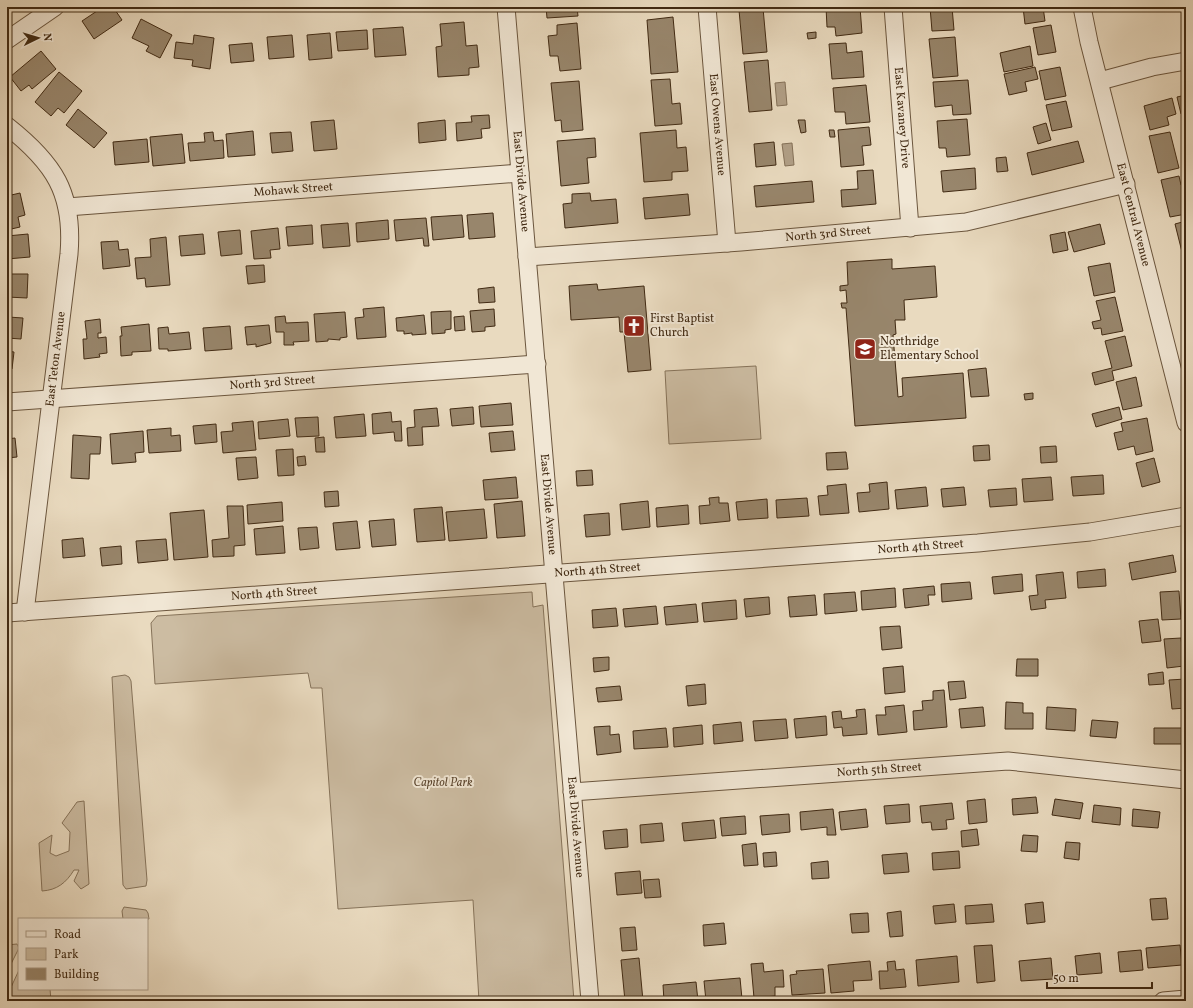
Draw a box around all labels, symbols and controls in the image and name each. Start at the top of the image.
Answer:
north arrow [18,18,58,58]
text: N [39,33,54,42]
street label: East Kavaney Drive [890,66,913,169]
street label: East Owens Avenue [705,73,729,177]
street label: East Divide Avenue [508,130,533,233]
street label: East Central Avenue [1112,161,1154,269]
street label: Mohawk Street [253,179,334,201]
street label: North 3rd Street [785,222,872,246]
street label: East Teton Avenue [42,310,70,407]
place label: First Baptist Church [650,311,714,341]
church icon: First Baptist Church [621,313,647,339]
place label: Northridge Elementary School [880,334,979,364]
school or university icon: Northridge Elementary School [852,336,878,362]
street label: North 3rd Street [229,372,316,394]
street label: East Divide Avenue [536,453,560,556]
street label: North 4th Street [877,536,964,558]
street label: North 4th Street [554,559,641,582]
street label: North 4th Street [231,583,318,605]
street label: North 5th Street [836,759,922,781]
park label: Capitol Park [414,775,473,791]
street label: East Divide Avenue [563,776,588,879]
legend [18,918,148,990]
text: Road [54,927,81,943]
text: Park [54,947,79,963]
scale bar [1047,964,1152,990]
text: Building [54,967,99,983]
text: 50 m [1053,971,1079,987]

